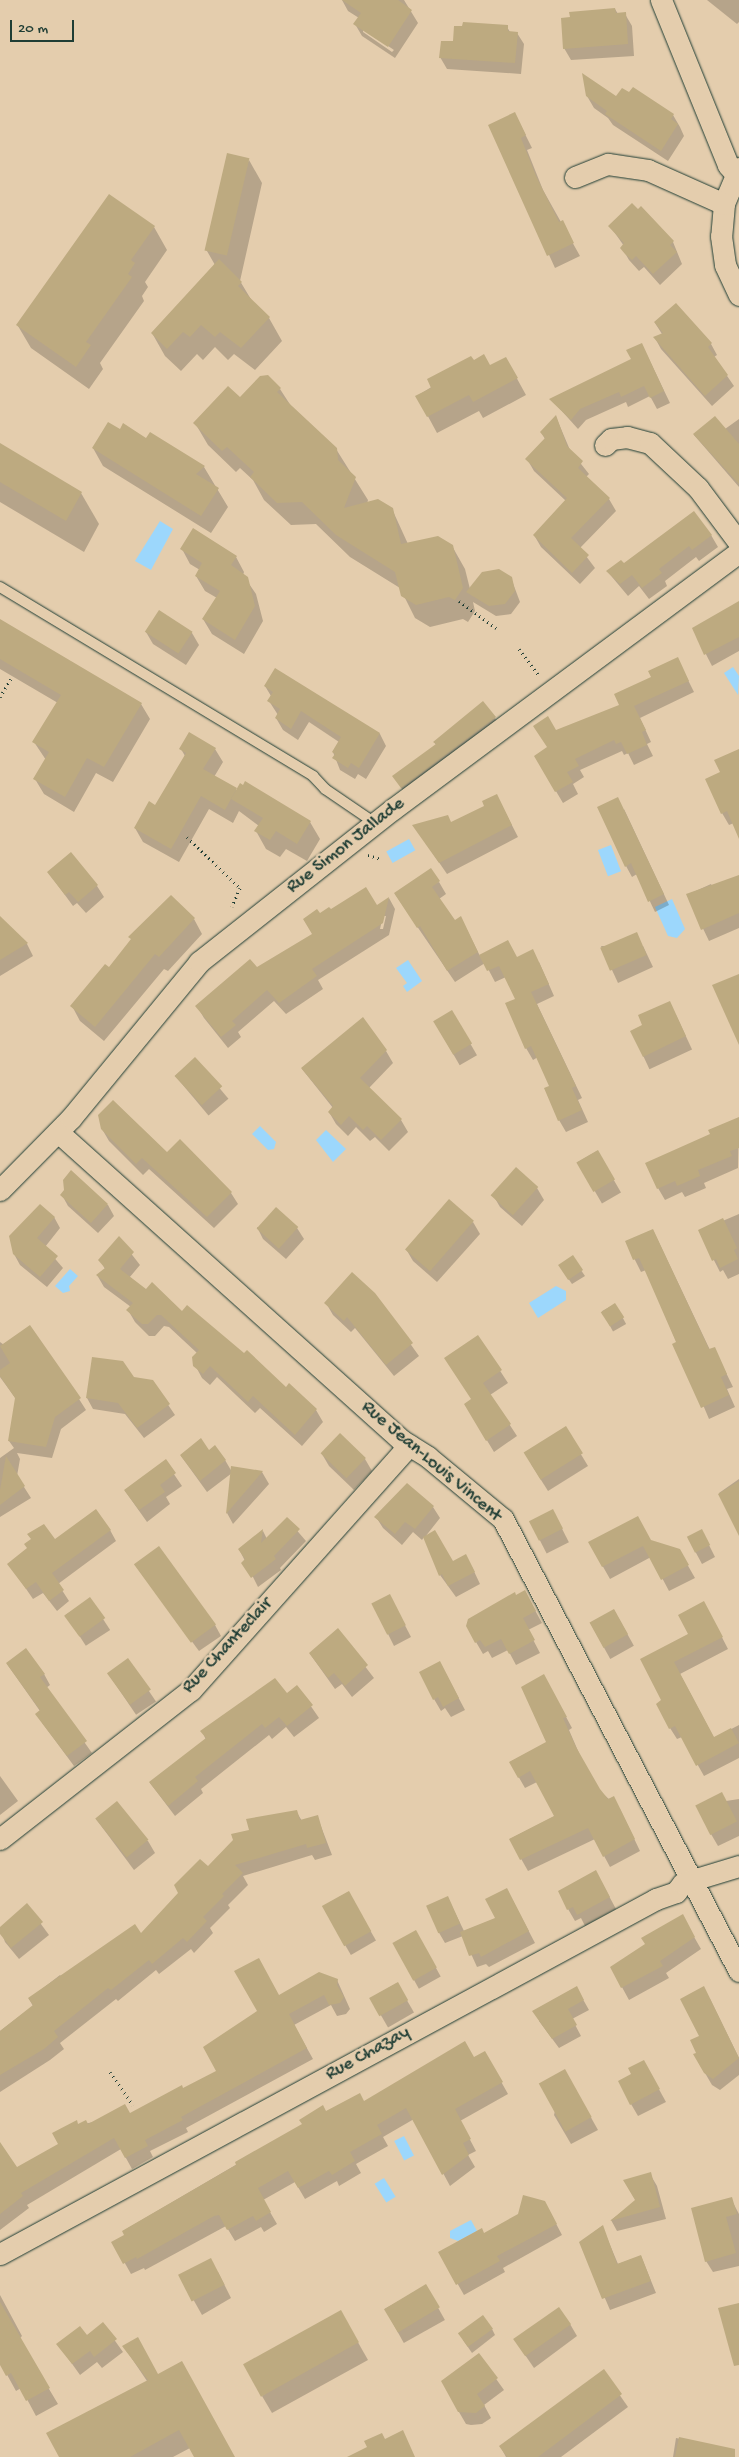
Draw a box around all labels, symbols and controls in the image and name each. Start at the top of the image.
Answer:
scale bar [12,10,76,42]
text: 20 m [18,20,48,38]
street label: Rue Simon Jallade [282,793,410,899]
street label: Rue Jean-Louis Vincent [356,1396,506,1528]
street label: Rue Chanteclair [178,1593,278,1699]
street label: Rue Chazay [322,2022,414,2086]

